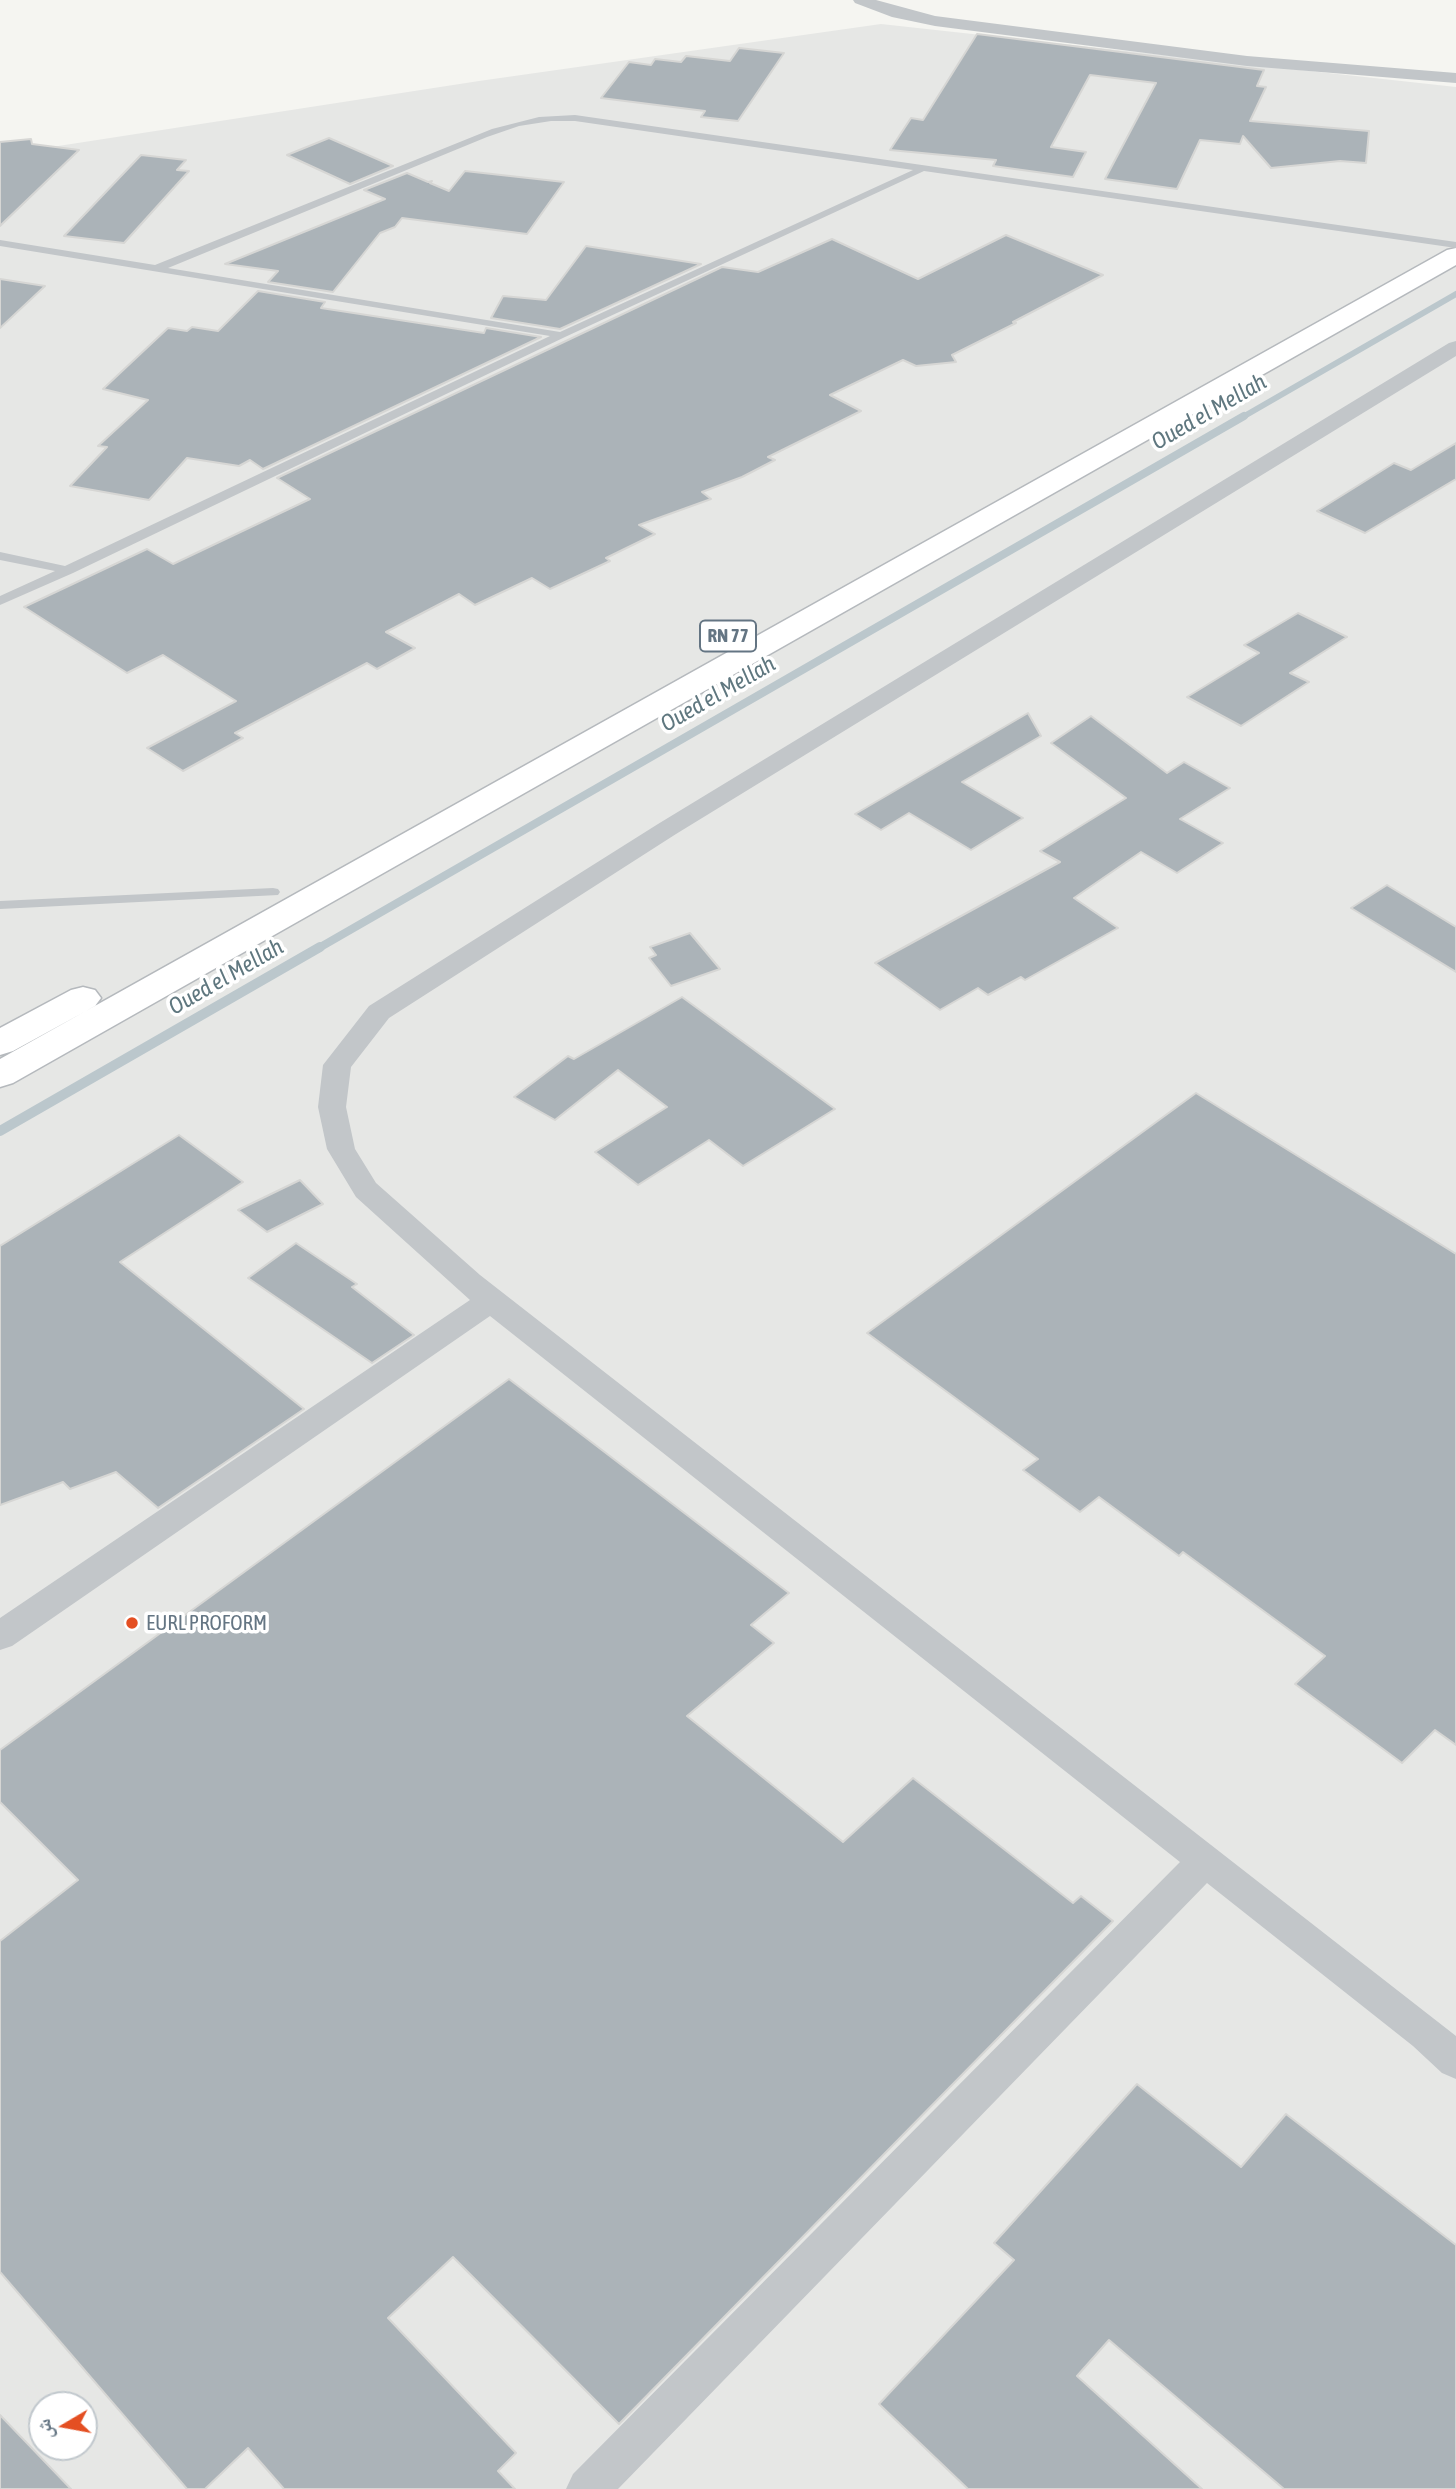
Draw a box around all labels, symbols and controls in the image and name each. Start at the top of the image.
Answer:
water label: Oued el Mellah [1147,368,1271,456]
road number: RN 77 [700,621,756,652]
water label: Oued el Mellah [656,650,780,738]
water label: Oued el Mellah [164,933,288,1021]
place label: EURL PROFORM [146,1610,267,1636]
marker: EURL PROFORM [124,1615,140,1631]
north arrow [28,2391,98,2461]
text: ش [32,2417,57,2441]

